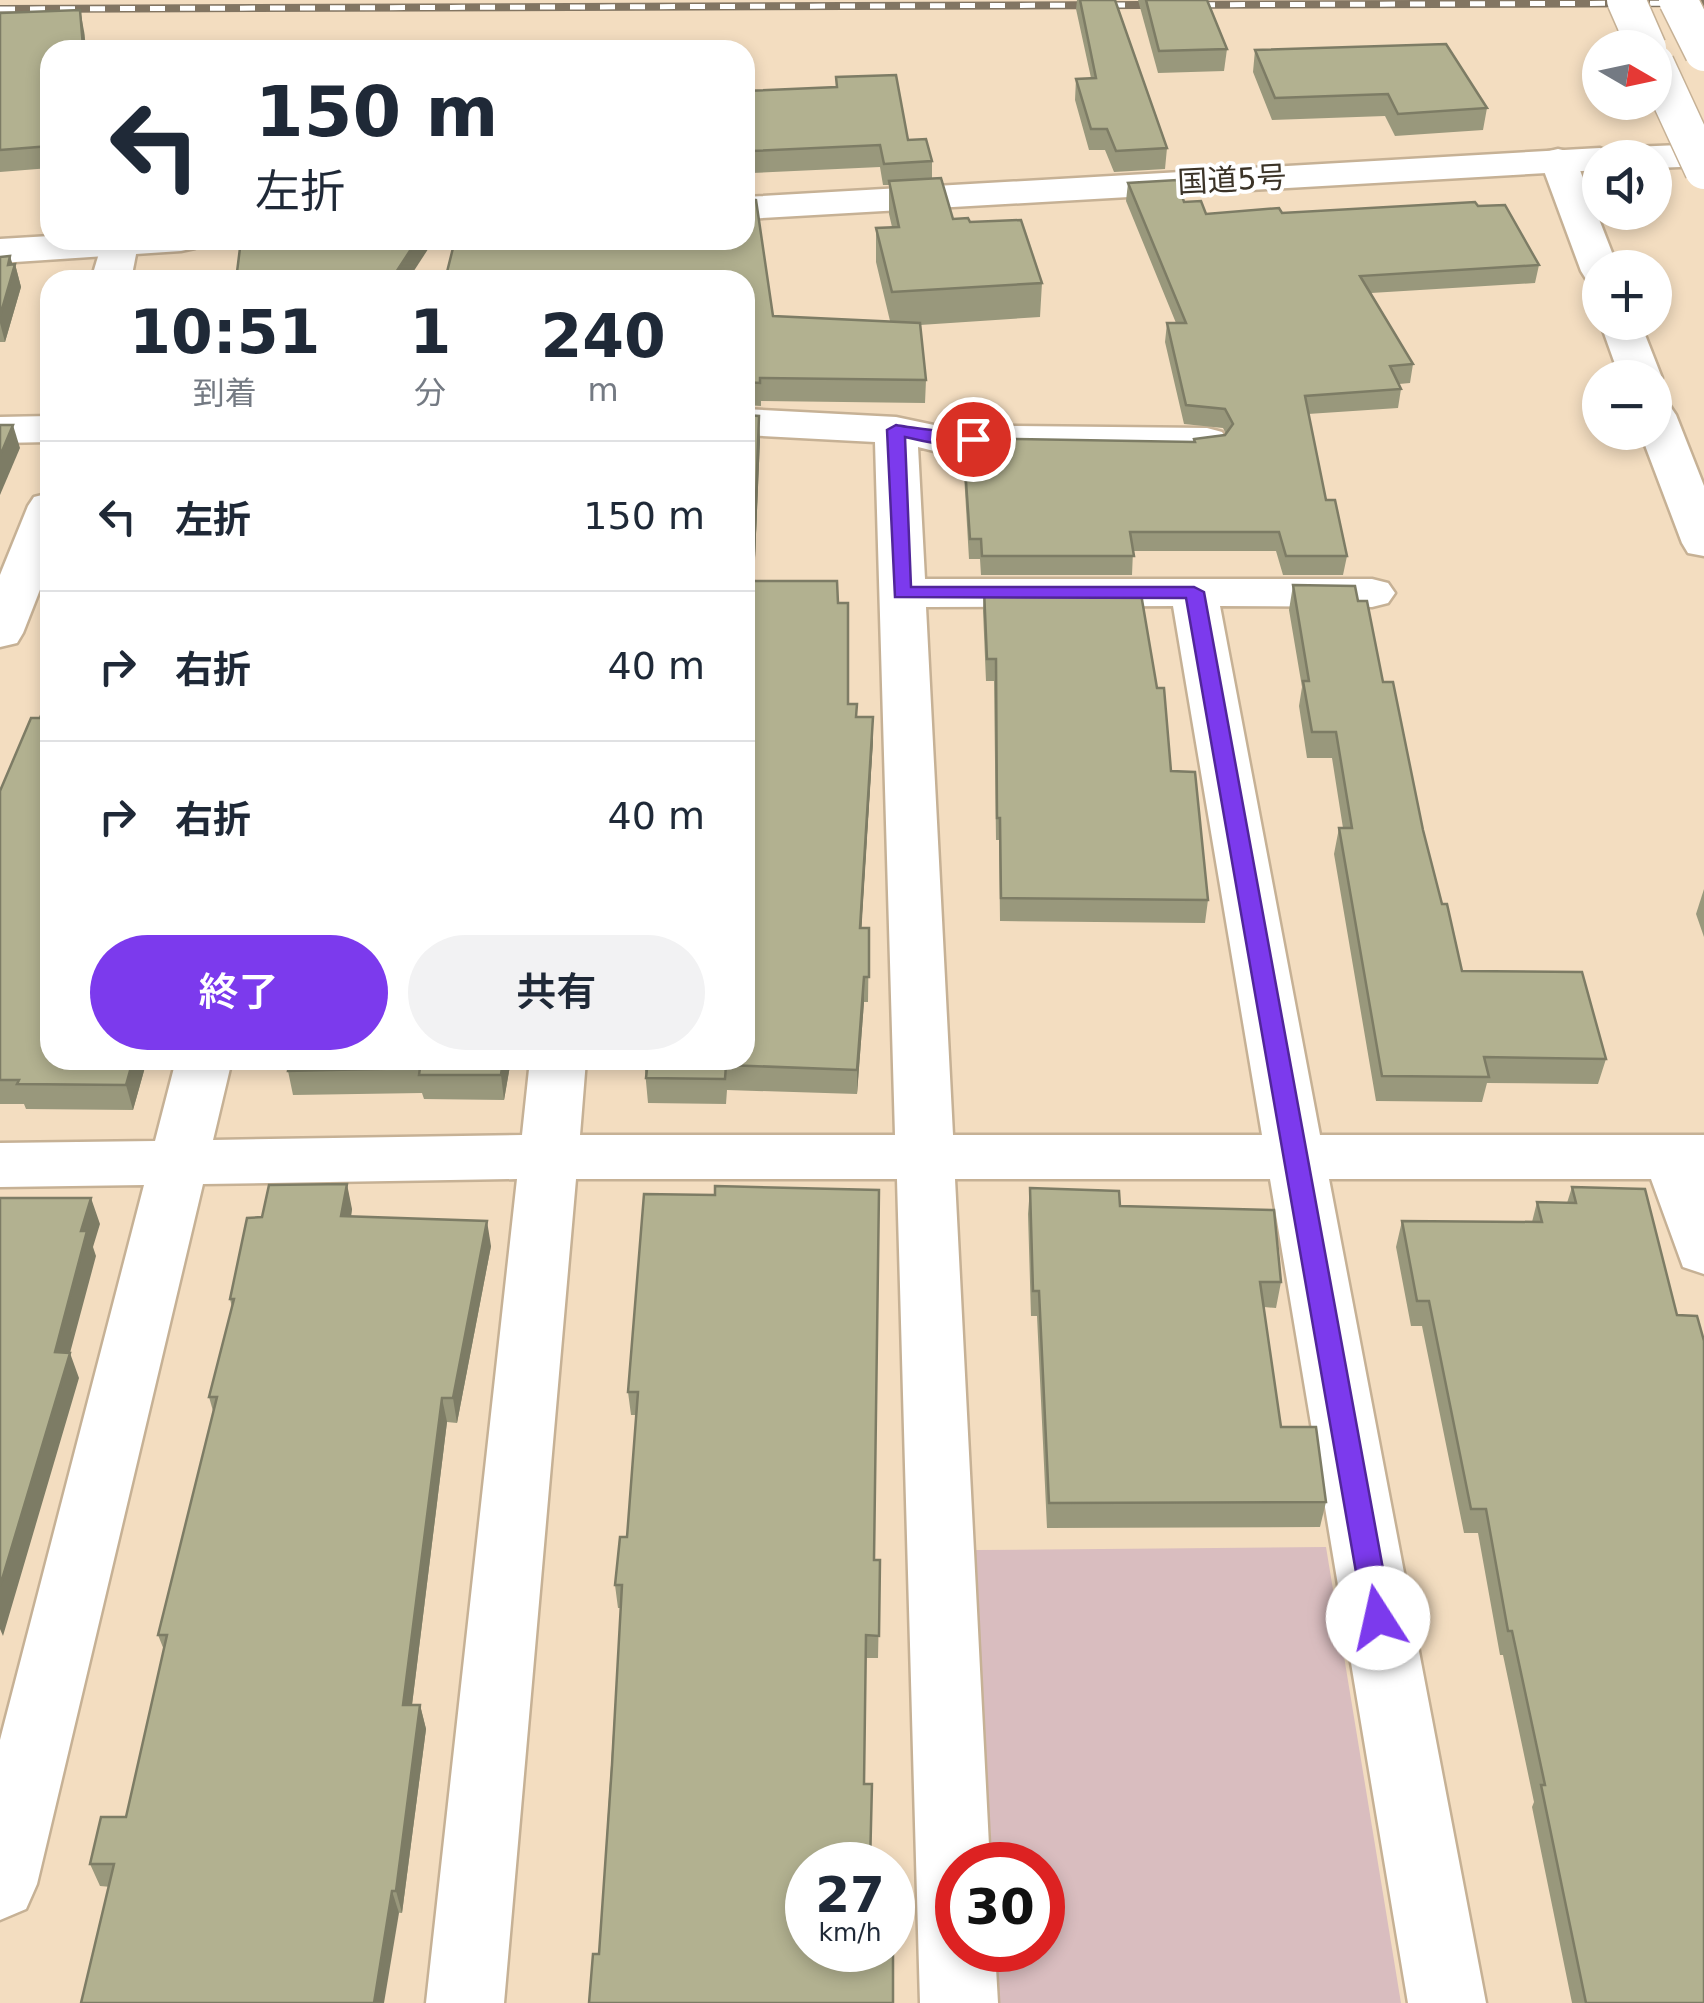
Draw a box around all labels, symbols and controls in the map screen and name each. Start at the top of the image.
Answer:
north arrow [1582,30,1672,120]
map controls [1582,30,1672,450]
text: 150 m [255,71,498,153]
icon: left [90,80,220,210]
button: sound [1582,140,1672,230]
street label: 国道5号 [1177,159,1287,200]
text: 左折 [255,165,345,218]
button: + [1582,250,1672,340]
text: 10:51 [129,297,320,367]
text: 1 [410,297,451,367]
text: 240 [541,301,666,371]
button: − [1582,360,1672,450]
text: m [588,371,619,409]
text: 到着 [193,374,257,412]
text: 分 [414,374,446,412]
pin [931,397,1016,482]
icon: arrive [946,412,1001,467]
icon: left [90,489,145,544]
text: 150 m [583,494,705,538]
text: 左折 [175,498,251,542]
icon: right [90,639,145,694]
text: 40 m [608,644,705,688]
text: 右折 [175,648,251,692]
icon: right [90,789,145,844]
text: 40 m [608,794,705,838]
text: 右折 [175,798,251,842]
button: 終了 [90,935,388,1050]
button: 共有 [408,935,705,1050]
position arrow [1326,1566,1430,1670]
speed limit sign: 30 [935,1842,1065,1972]
text: 27 [815,1866,885,1924]
text: km/h [818,1918,882,1947]

